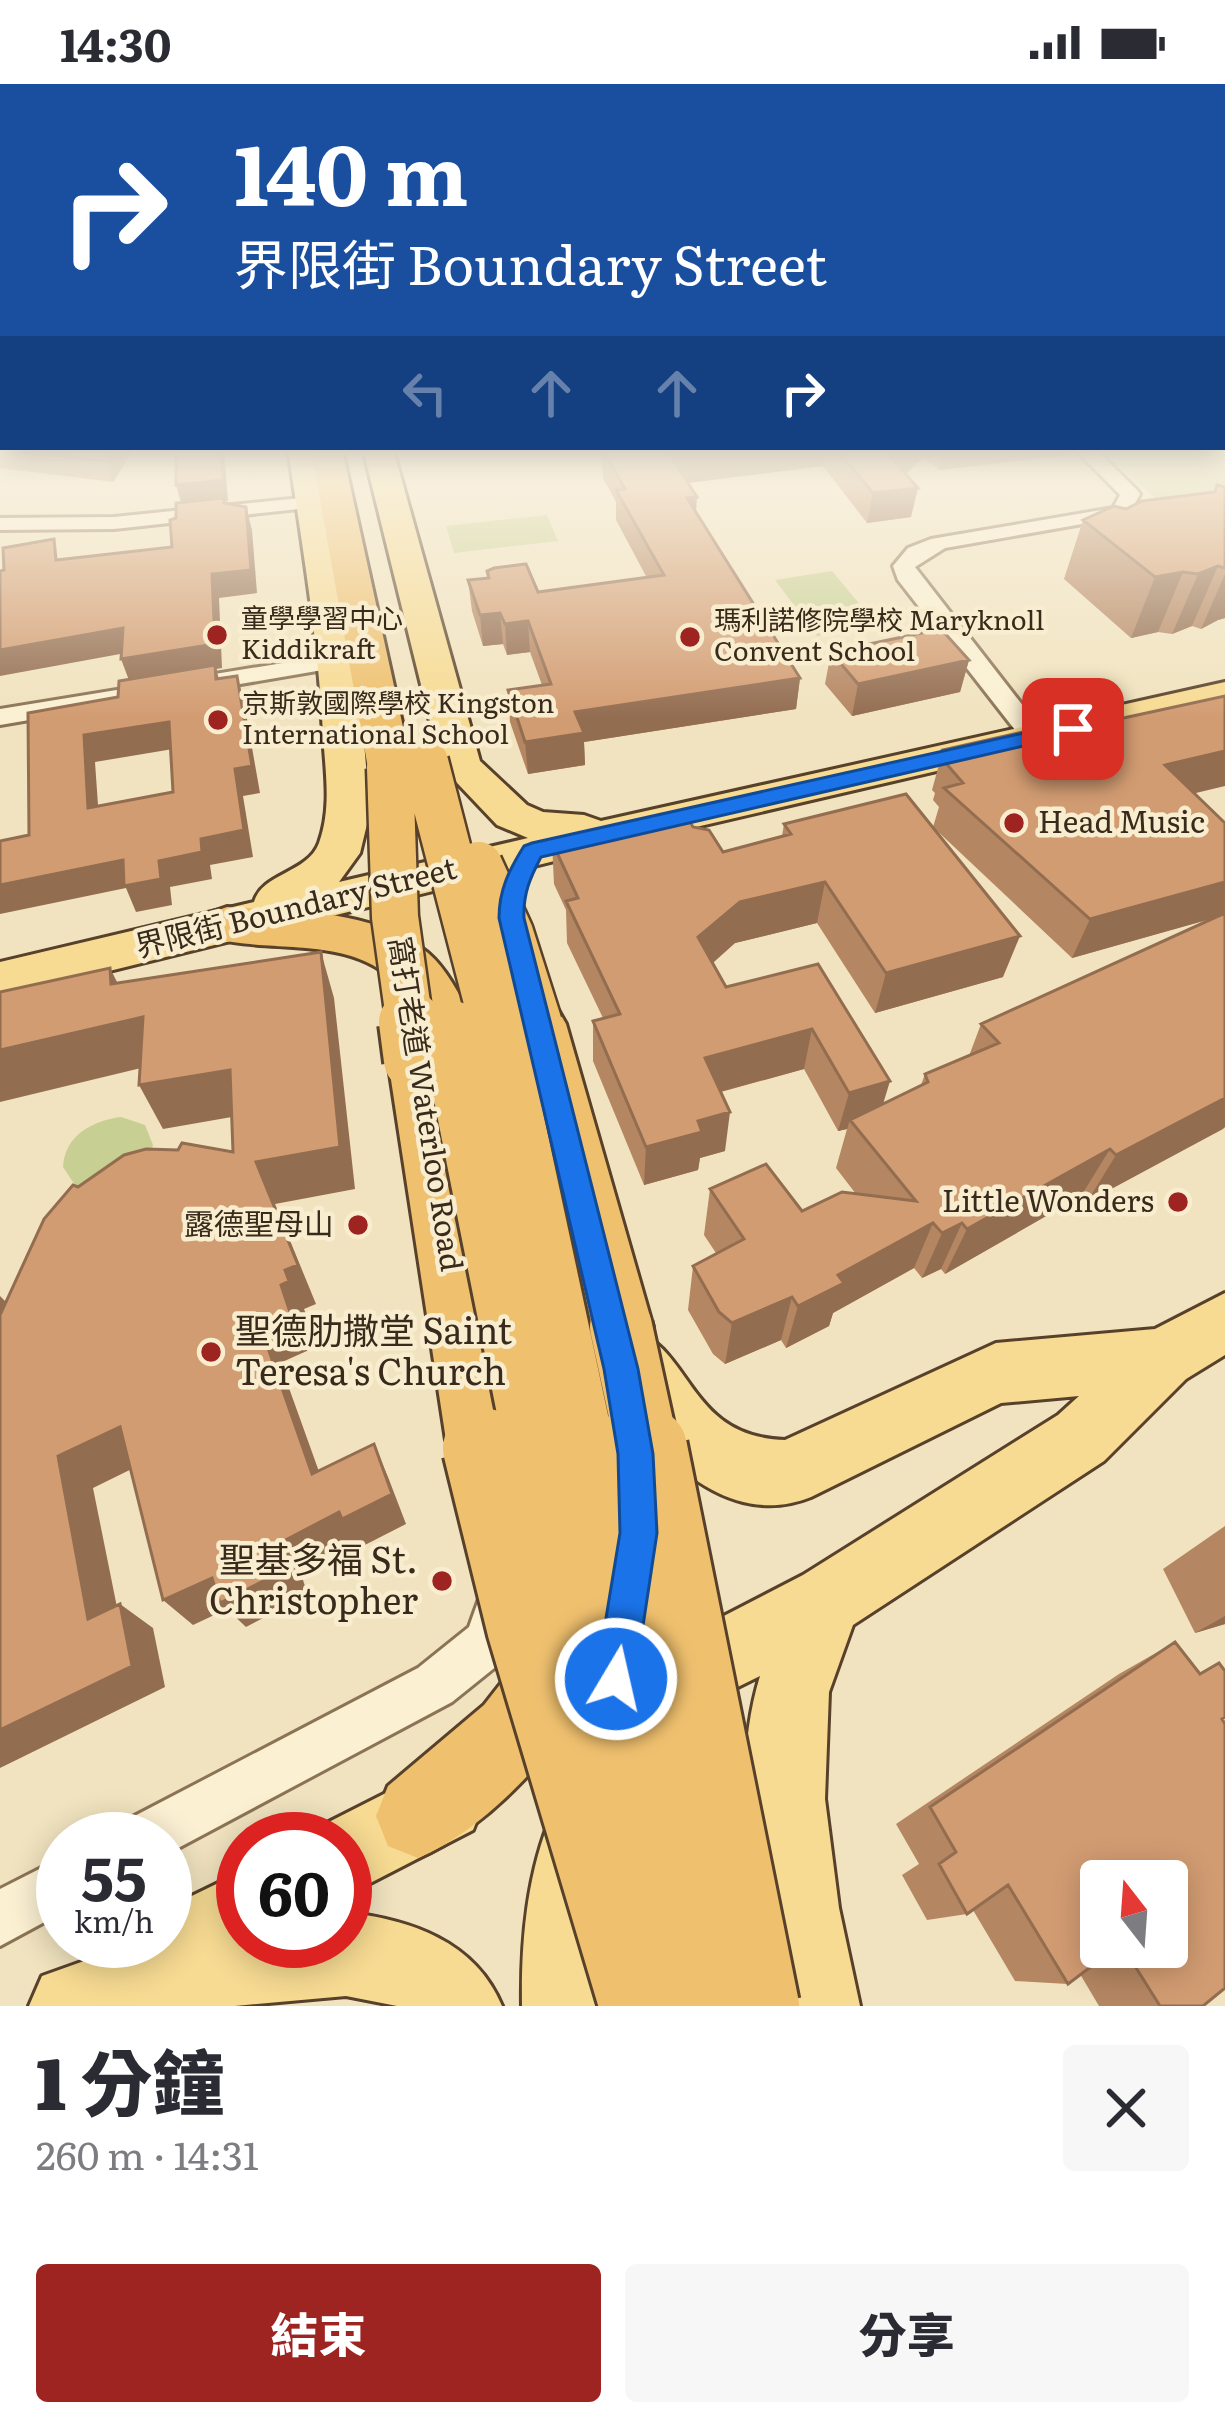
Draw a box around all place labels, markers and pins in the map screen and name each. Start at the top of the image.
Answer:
place label: 童學學習中心 Kiddikraft [241,596,403,667]
place label: 瑪利諾修院學校 Maryknoll Convent School [714,598,1044,669]
marker: 童學學習中心 Kiddikraft [204,622,230,648]
marker: 瑪利諾修院學校 Maryknoll Convent School [677,624,703,650]
pin [1022,678,1124,780]
place label: 京斯敦國際學校 Kingston International School [242,681,554,752]
marker: 京斯敦國際學校 Kingston International School [205,707,231,733]
place label: Head Music [1038,798,1205,842]
marker: Head Music [1001,810,1027,836]
place label: Little Wonders [942,1177,1154,1221]
marker: Little Wonders [1165,1189,1191,1215]
place label: 露德聖母山 [184,1200,334,1244]
marker: 露德聖母山 [345,1212,371,1238]
place label: 聖德肋撒堂 Saint Teresa's Church [235,1302,513,1396]
marker: 聖德肋撒堂 Saint Teresa's Church [198,1339,224,1365]
place label: 聖基多福 St. Christopher [209,1531,418,1625]
marker: 聖基多福 St. Christopher [429,1568,455,1594]

